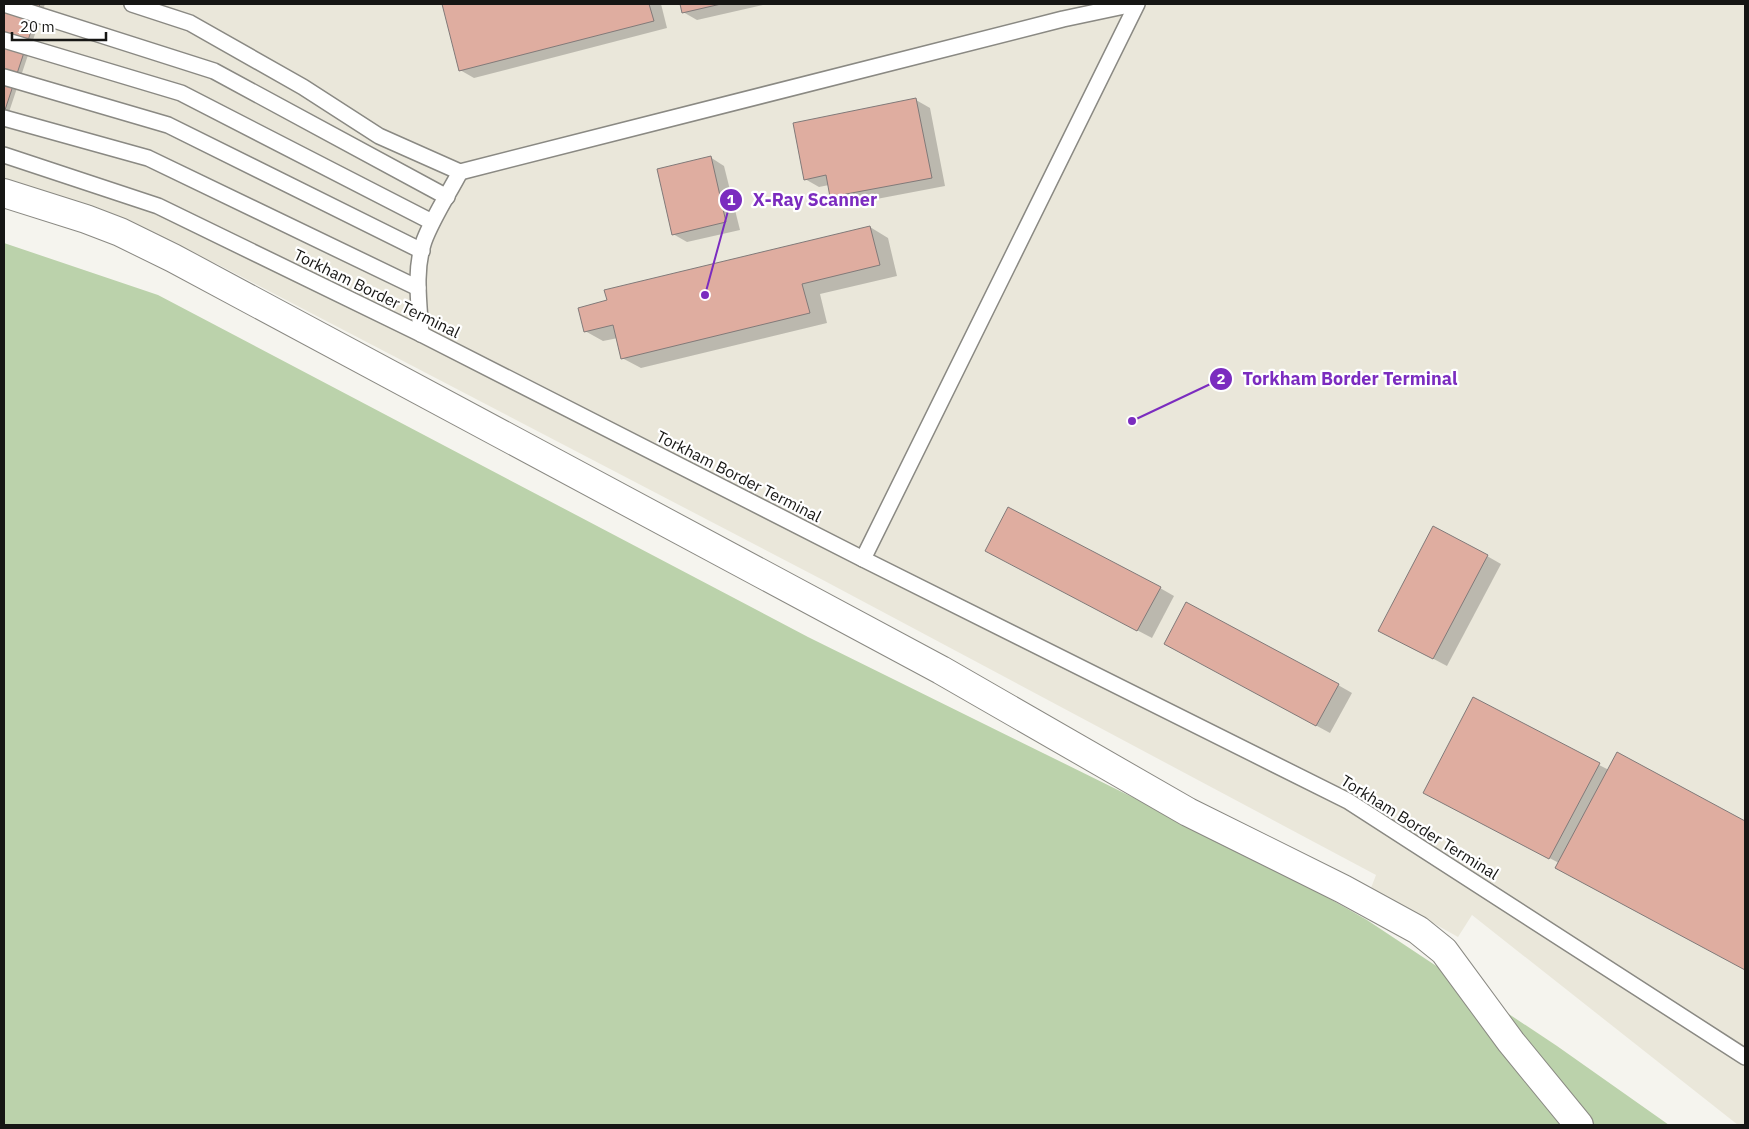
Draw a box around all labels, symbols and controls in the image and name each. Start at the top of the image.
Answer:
scale bar [12,10,106,42]
text: 20 m [20,17,55,36]
callout: X-Ray Scanner [718,183,888,216]
text: X-Ray Scanner [753,188,877,211]
text: 1 [726,190,736,209]
street label: Torkham Border Terminal [291,244,463,342]
callout: Torkham Border Terminal [1208,362,1468,395]
text: Torkham Border Terminal [1243,367,1458,390]
text: 2 [1216,369,1226,388]
street label: Torkham Border Terminal [653,426,825,526]
street label: Torkham Border Terminal [1337,770,1503,884]

